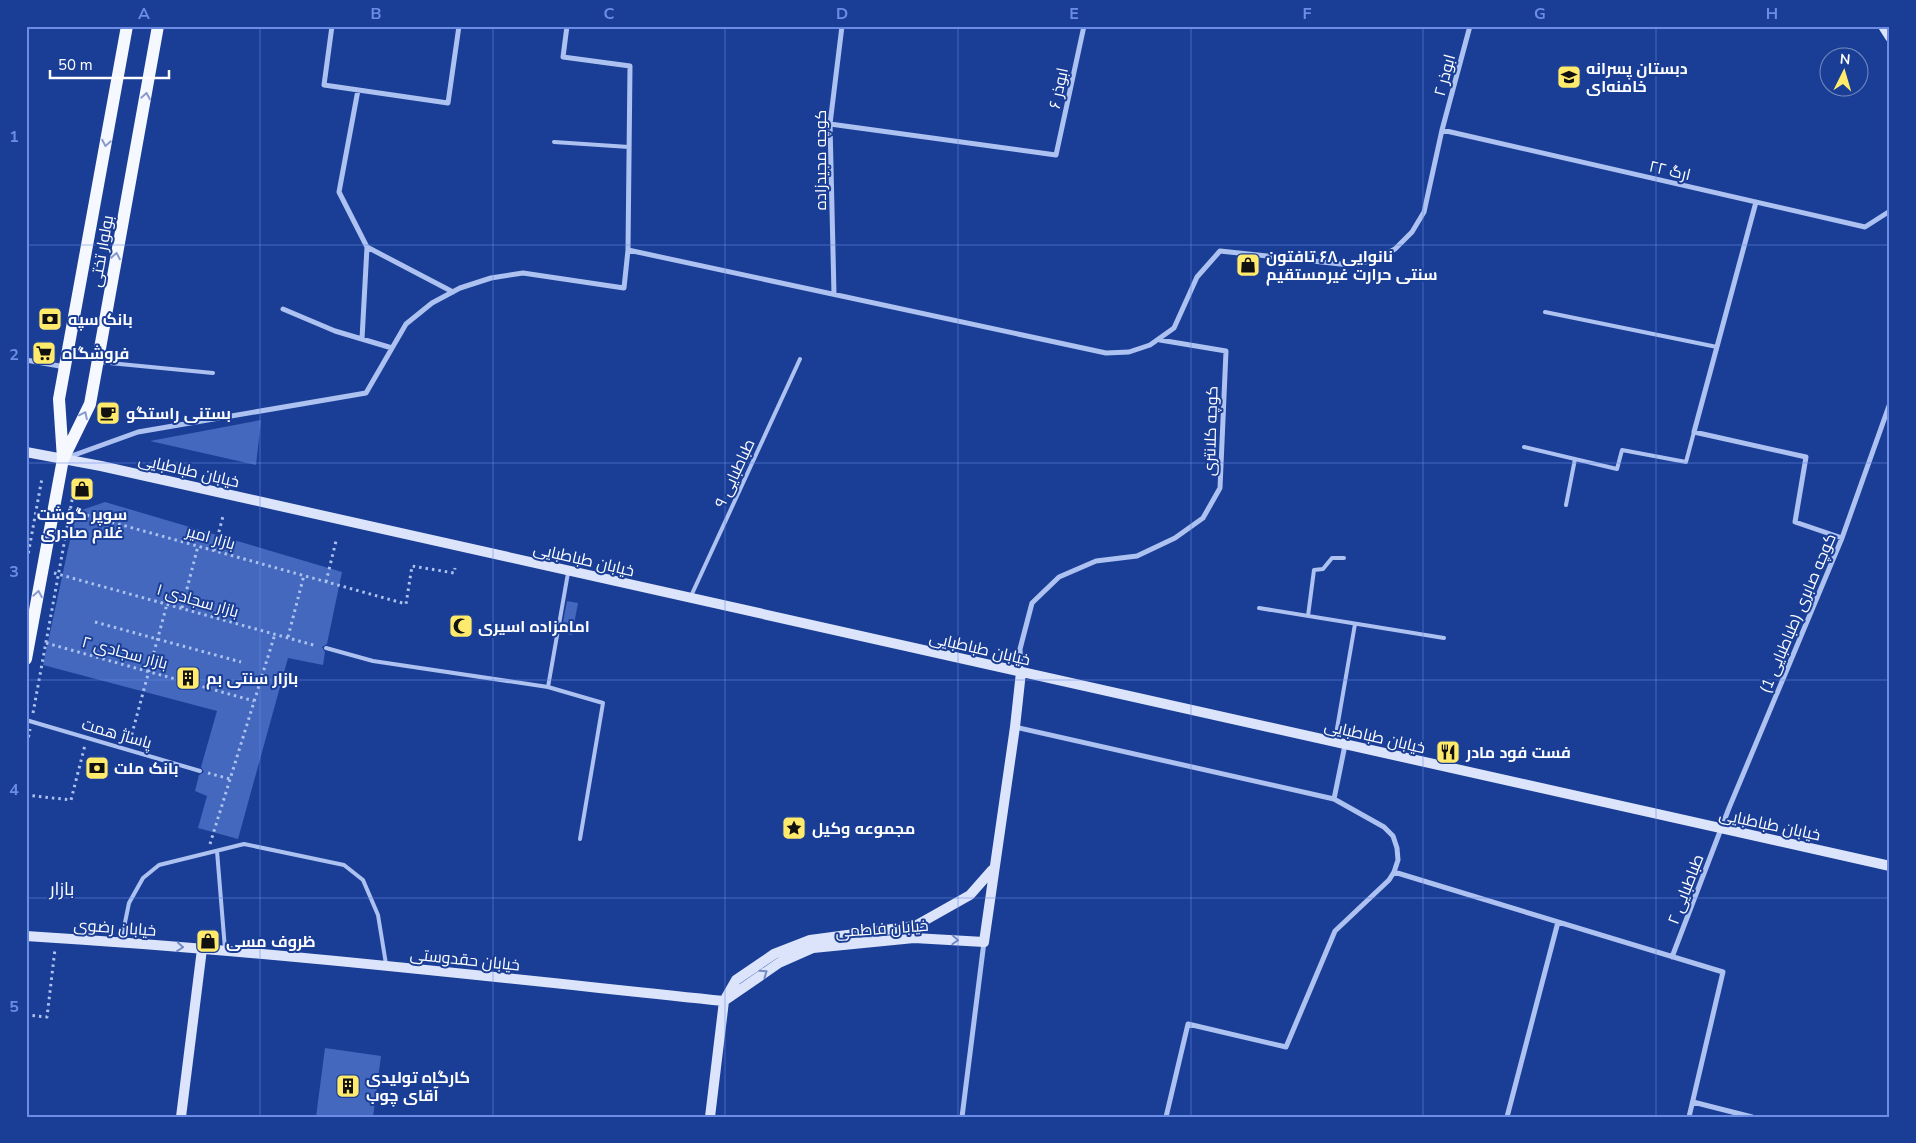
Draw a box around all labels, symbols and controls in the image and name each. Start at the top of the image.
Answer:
text: A [138,3,150,25]
text: B [370,3,382,25]
text: C [604,3,615,25]
text: D [836,3,848,25]
text: E [1069,3,1079,25]
text: F [1303,3,1312,25]
text: G [1534,3,1546,25]
text: H [1766,3,1778,25]
scale bar [50,48,169,80]
north arrow [1818,48,1868,98]
text: N [1839,50,1851,69]
street label: ابوذر ۲ [1429,52,1461,99]
text: 50 m [58,55,93,75]
place label: دبستان پسرانه خامنه‌ای [1586,58,1688,98]
school or university icon: دبستان پسرانه خامنه‌ای [1556,64,1582,90]
street label: ابوذر ۶ [1044,66,1074,111]
one-way arrow [140,92,150,101]
street label: کوچه مجیدزاده [810,110,832,210]
text: 1 [9,126,19,148]
one-way arrow [101,139,111,147]
street label: ارگ ۲۲ [1647,156,1693,186]
street label: بولوار تختی [85,214,119,289]
place label: نانوایی ۶۸ تافتون سنتی حرارت غیرمستقیم [1266,246,1438,286]
one-way arrow [111,252,121,261]
shop icon: نانوایی ۶۸ تافتون سنتی حرارت غیرمستقیم [1235,252,1261,278]
bank icon: بانک سپه [37,306,63,332]
place label: بانک سپه [68,309,133,331]
supermarket icon: فروشگاه [31,340,57,366]
place label: فروشگاه [62,343,129,365]
text: 2 [9,344,19,366]
street label: کوچه کلانتری [1198,386,1224,477]
cafe icon: بستنی راستگو [95,400,121,426]
place label: بستنی راستگو [126,403,231,425]
one-way arrow [78,411,88,420]
street label: طباطبایی ۹ [709,435,760,511]
street label: خیابان طباطبایی [136,449,241,493]
shop icon: سوپر گوشت غلام صادری [69,476,95,502]
place label: سوپر گوشت غلام صادری [37,504,127,544]
street label: بازار امیر [183,520,238,555]
street label: کوچه صابری (طباطبایی 1) [1754,530,1842,697]
street label: خیابان طباطبایی [531,538,636,582]
text: 3 [9,561,19,583]
street label: بازار سجادی ۱ [154,579,241,623]
one-way arrow [33,590,43,599]
mosque icon: امامزاده اسیری [448,613,474,639]
place label: امامزاده اسیری [478,616,590,638]
street label: خیابان طباطبایی [927,627,1032,671]
street label: بازار سجادی ۲ [79,631,170,675]
building icon: بازار سنتی بم [175,665,201,691]
place label: بازار سنتی بم [206,668,298,690]
street label: پاساژ همت [79,713,155,755]
street label: خیابان طباطبایی [1322,715,1427,759]
restaurant icon: فست فود مادر [1435,739,1461,765]
place label: فست فود مادر [1465,742,1571,764]
bank icon: بانک ملت [84,755,110,781]
place label: بانک ملت [114,758,178,780]
text: 4 [9,779,19,801]
street label: خیابان طباطبایی [1717,803,1823,846]
place icon: مجموعه وکیل [781,815,807,841]
place label: مجموعه وکیل [812,818,915,840]
street label: طباطبایی ۲ [1662,851,1709,928]
district label: بازار [49,877,74,901]
street label: خیابان رضوی [73,914,157,942]
street label: خیابان فاطمی [835,915,929,943]
shop icon: ظروف مسی [195,928,221,954]
place label: ظروف مسی [226,931,316,953]
one-way arrow [951,934,959,945]
one-way arrow [176,941,184,952]
street label: خیابان حقدوستی [409,943,521,977]
one-way arrow [758,970,768,979]
text: 5 [9,996,19,1018]
place label: کارگاه تولیدی آقای چوب [366,1067,470,1107]
building icon: کارگاه تولیدی آقای چوب [335,1073,361,1099]

